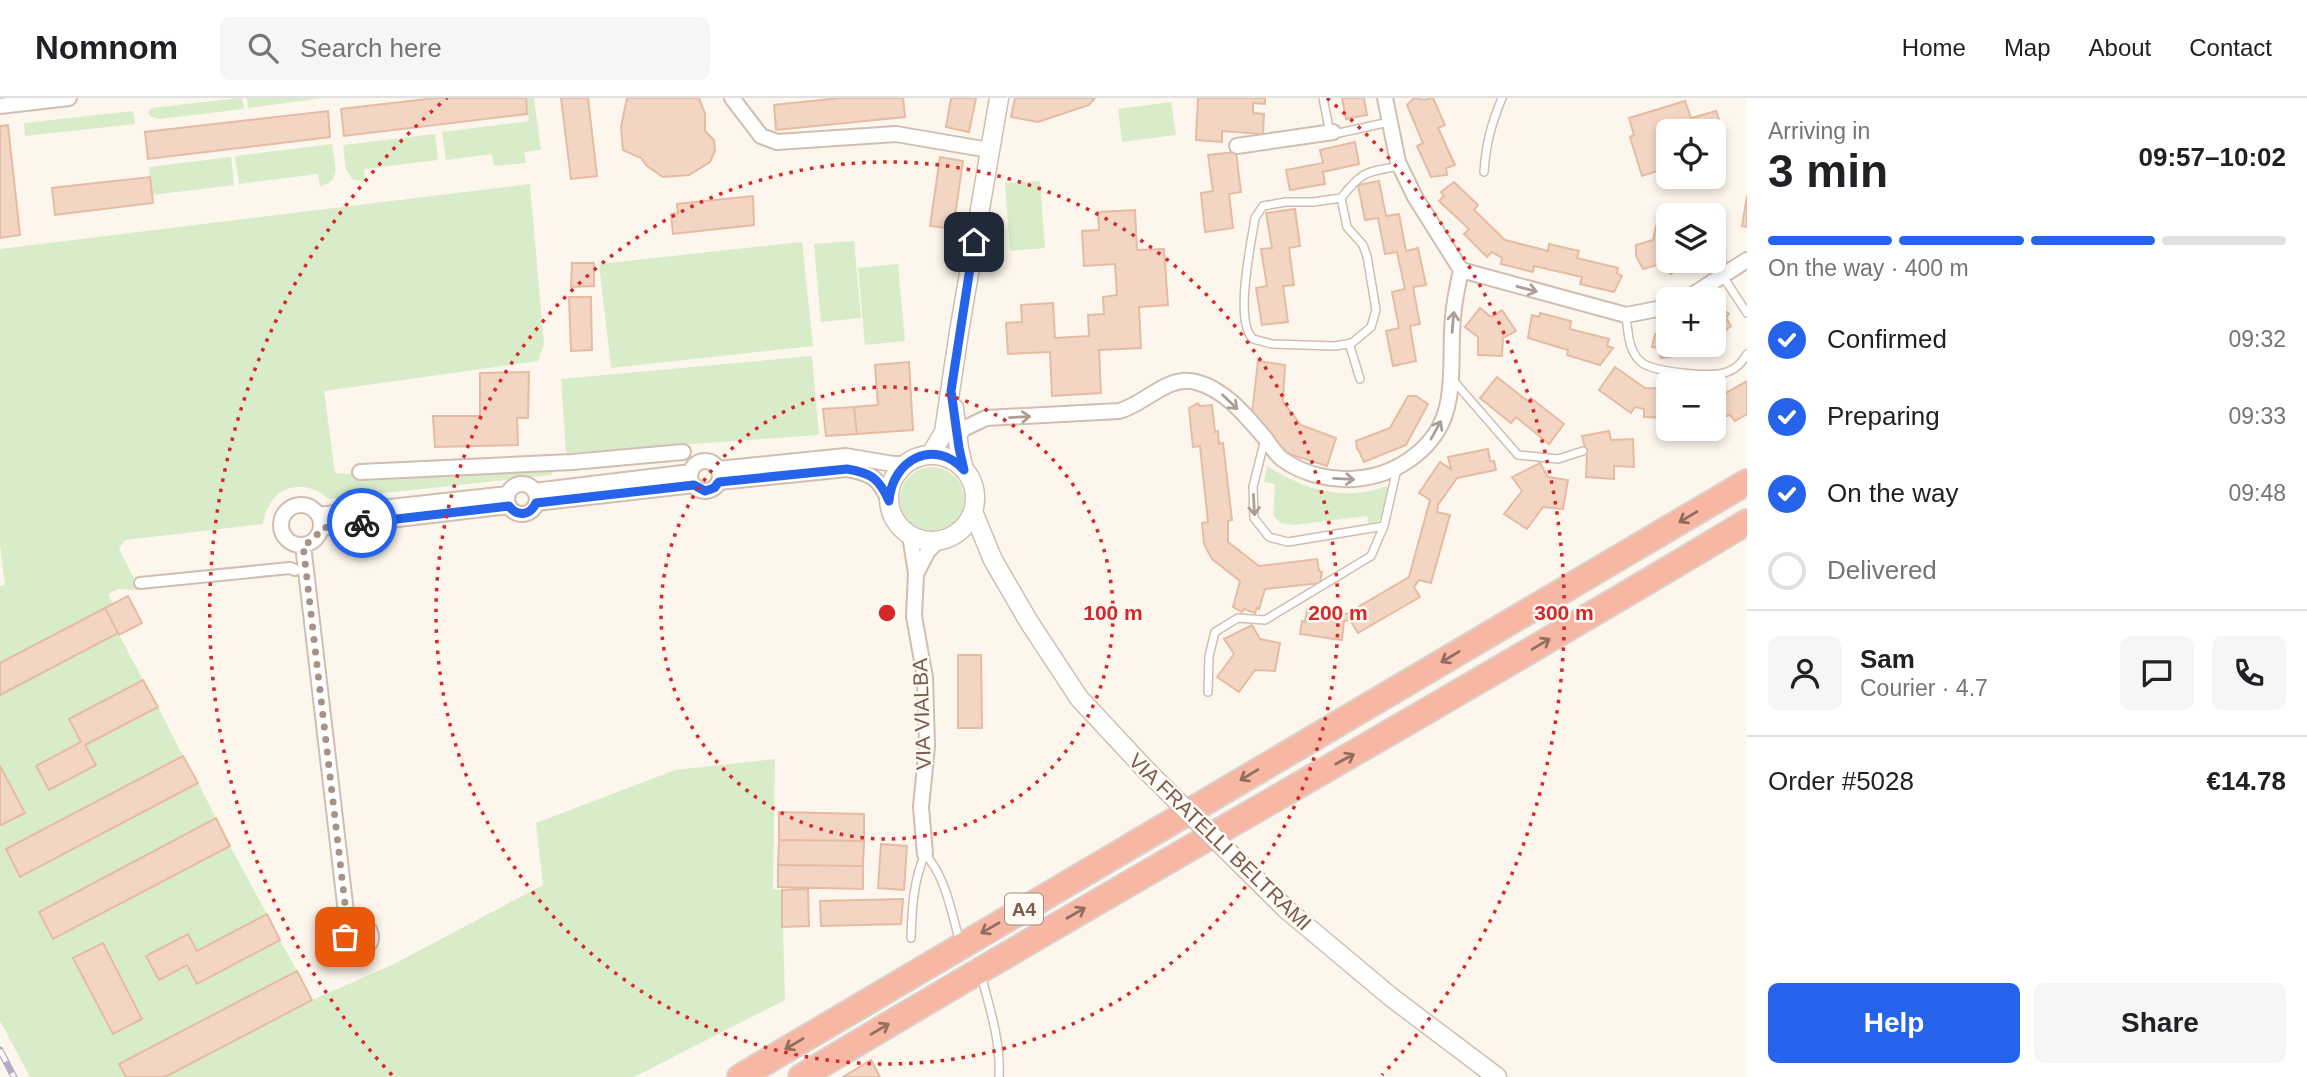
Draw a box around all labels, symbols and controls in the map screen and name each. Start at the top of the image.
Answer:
search box [220,17,710,80]
text: Nomnom [35,29,178,66]
icon: search [244,29,282,67]
text: Search here [300,33,442,63]
text: Home [1902,34,1966,61]
text: Map [2004,34,2051,61]
text: About [2089,34,2151,61]
text: Contact [2189,34,2272,61]
text: Arriving in [1768,118,1870,144]
map controls [1656,119,1726,441]
button: locate [1656,119,1726,189]
text: 09:57–10:02 [2139,142,2286,172]
text: 3 min [1768,145,1888,197]
button: layers [1656,203,1726,273]
pin [944,212,1004,272]
icon: home [955,223,993,261]
text: On the way · 400 m [1768,255,1969,281]
one-way arrow [1516,283,1538,296]
button: + [1656,287,1726,357]
one-way arrow [1447,312,1460,334]
icon: check [1768,321,1806,359]
text: Confirmed [1827,324,1947,354]
text: 09:32 [2228,326,2286,352]
button: − [1656,371,1726,441]
one-way arrow [1221,393,1239,410]
icon: check [1768,398,1806,436]
text: Preparing [1827,401,1940,431]
text: 09:33 [2228,403,2286,429]
one-way arrow [1008,410,1031,423]
one-way arrow [1429,420,1443,440]
one-way arrow [1332,472,1355,485]
icon: check [1768,475,1806,513]
text: On the way [1827,478,1959,508]
text: 09:48 [2228,480,2286,506]
courier [327,488,397,558]
one-way arrow [1247,494,1260,517]
icon: bike [343,504,381,542]
one-way arrow [1679,510,1699,524]
text: Delivered [1827,555,1937,585]
centre of rings [875,601,899,625]
text: 100 m [1083,601,1143,624]
text: 200 m [1308,601,1368,624]
text: 300 m [1534,601,1594,624]
button: person [1768,636,1842,710]
button: chat [2120,636,2194,710]
button: phone [2212,636,2286,710]
one-way arrow [1530,637,1550,651]
text: Sam [1860,644,1915,674]
one-way arrow [1440,651,1461,664]
street label: VIA VIALBA [908,658,935,770]
text: Courier · 4.7 [1860,675,1988,701]
street label: VIA FRATELLI BELTRAMI [1124,749,1316,935]
one-way arrow [1334,752,1354,766]
text: Order #5028 [1768,766,1914,796]
text: €14.78 [2206,766,2286,796]
one-way arrow [1240,769,1260,783]
road number: A4 [1005,894,1043,924]
one-way arrow [1065,906,1085,920]
pin [315,907,375,967]
icon: bag [326,918,364,956]
one-way arrow [981,922,1001,936]
button: Help [1768,983,2020,1063]
button: Share [2034,983,2286,1063]
one-way arrow [870,1022,890,1036]
one-way arrow [785,1038,805,1052]

